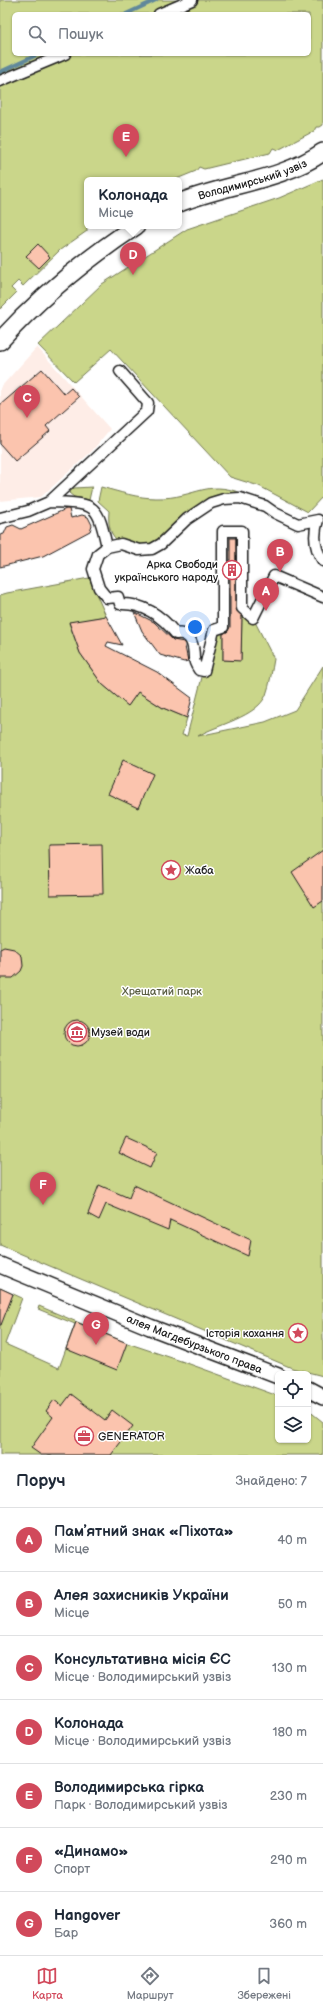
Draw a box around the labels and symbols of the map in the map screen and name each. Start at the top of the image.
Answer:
pin: E [113,124,139,157]
street label: Володимирський узвіз [196,156,309,202]
pin: D [120,242,146,275]
pin: C [14,385,40,418]
pin: B [267,539,293,572]
place label: Арка Свободи українського народу [114,558,218,584]
building icon: Арка Свободи українського народу [221,559,243,581]
pin: A [253,578,279,611]
your location [185,617,205,637]
place icon: Жаба [160,859,182,881]
place label: Жаба [185,864,214,877]
park label: Хрещатий парк [122,985,202,998]
museum icon: Музей води [66,1021,88,1043]
place label: Музей води [91,1026,150,1039]
pin: F [30,1172,56,1205]
pin: G [83,1312,109,1345]
street label: алея Магдебурзького права [125,1312,265,1376]
place icon: Історія кохання [287,1322,309,1344]
place label: Історія кохання [206,1327,284,1340]
office icon: GENERATOR [73,1425,95,1447]
place label: GENERATOR [98,1430,165,1443]

